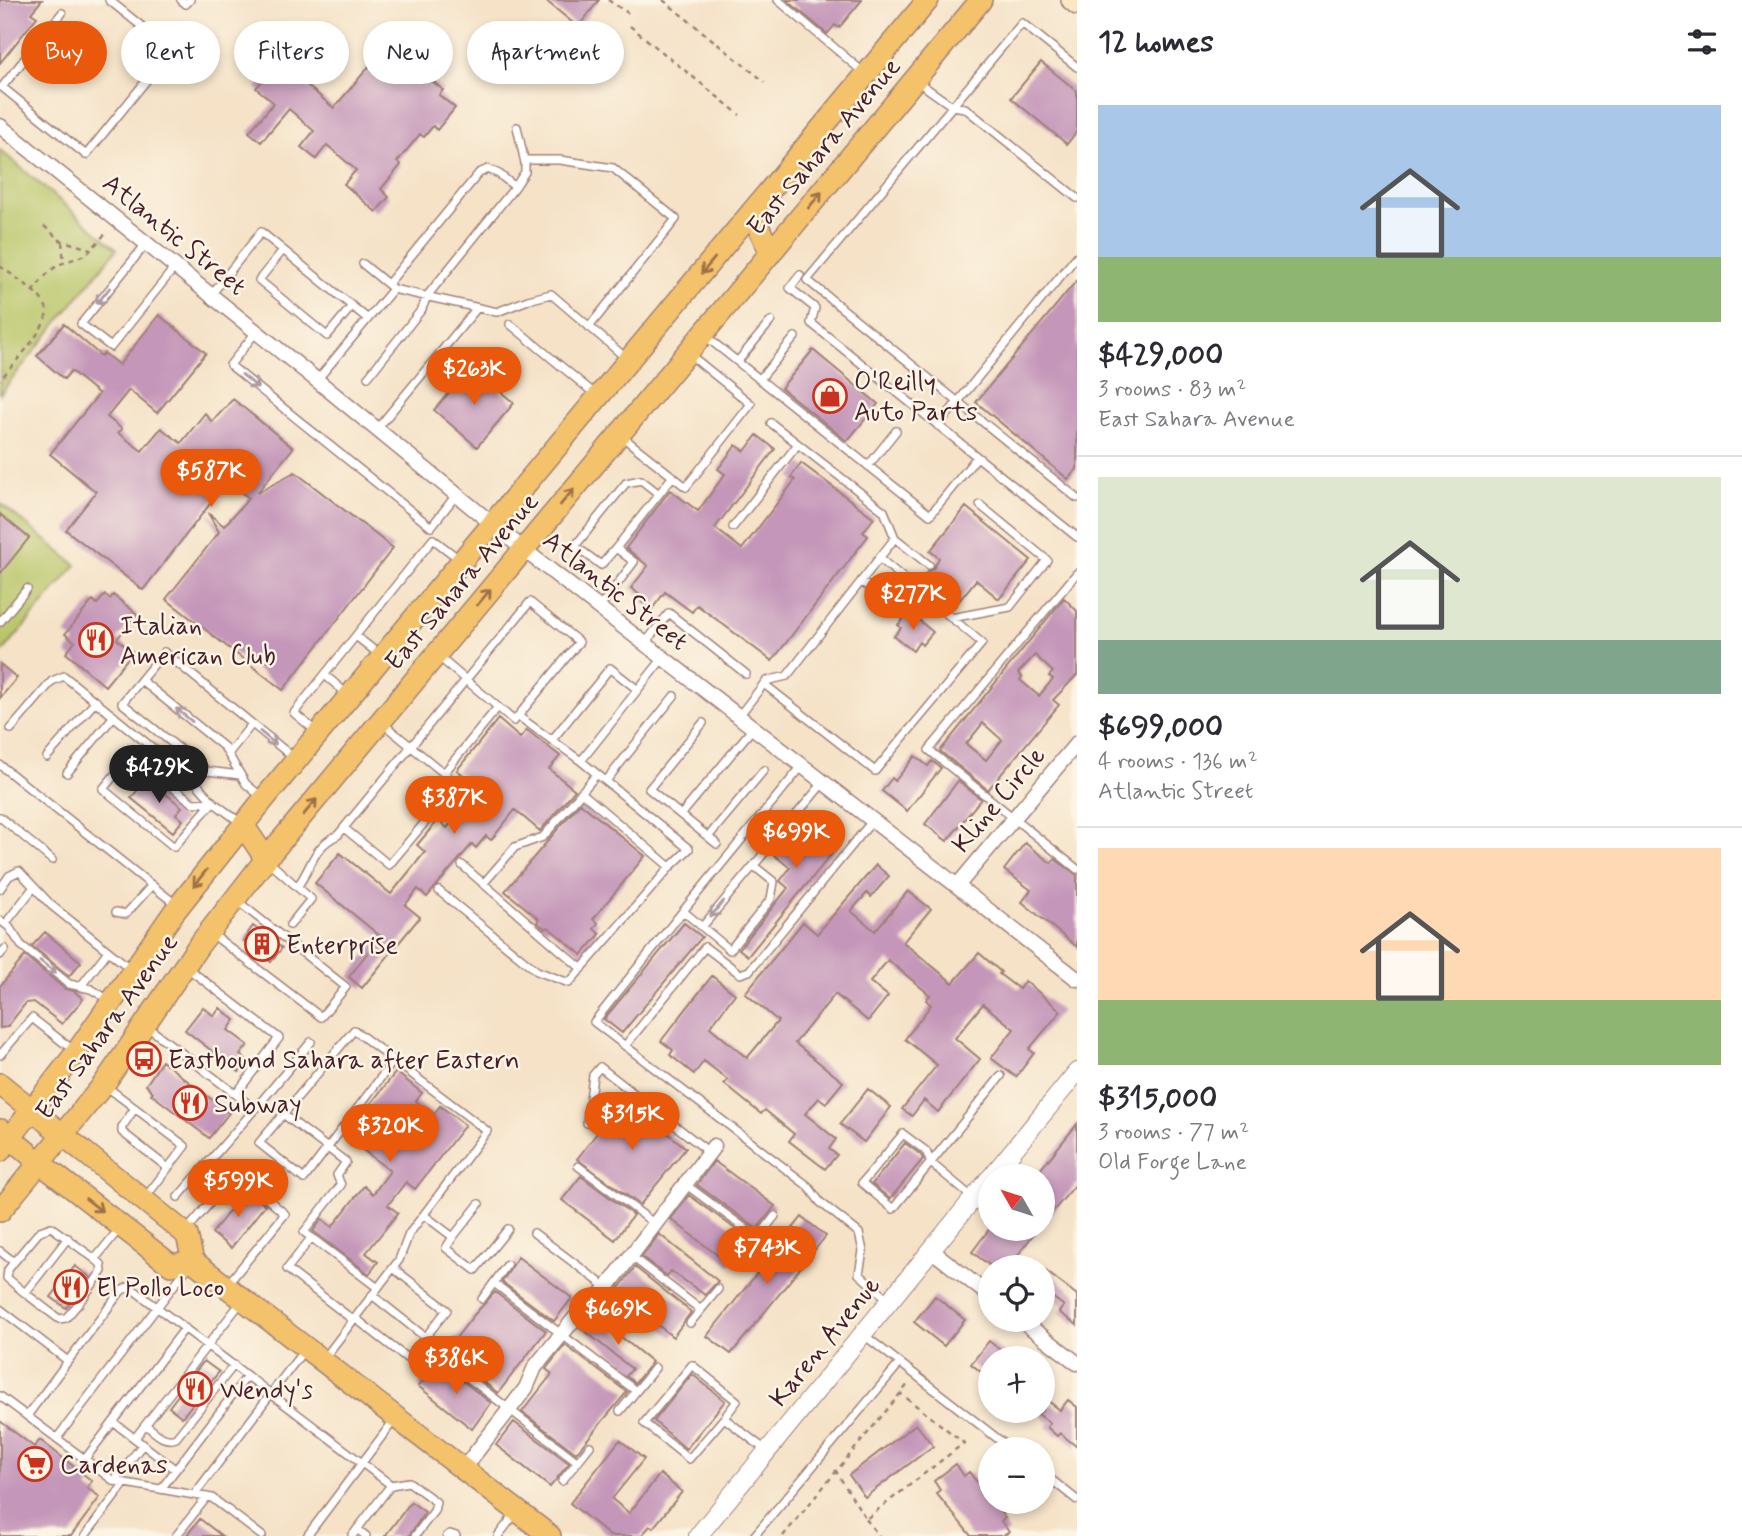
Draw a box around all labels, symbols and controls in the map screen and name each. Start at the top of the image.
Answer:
chip: Buy [21,21,107,84]
chip: Rent [121,21,220,84]
chip: Filters [234,21,349,84]
chip: New [363,21,453,84]
chip: Apartment [467,21,624,84]
text: 12 homes [1098,23,1214,62]
icon: filters [1683,23,1721,61]
street label: East Sahara Avenue [740,51,909,243]
icon: home [1347,150,1473,276]
street label: Atlantic Street [95,167,253,304]
one-way arrow [807,191,822,209]
one-way arrow [700,257,716,275]
one-way arrow [96,286,111,304]
text: $429,000 [1098,336,1223,375]
pin: $263K [425,348,523,407]
text: $263K [442,355,506,385]
place label: O'Reilly Auto Parts [854,366,978,430]
one-way arrow [240,373,258,389]
text: 3 rooms · 83 m² [1098,375,1246,405]
shop icon: O'Reilly Auto Parts [811,377,849,415]
text: East Sahara Avenue [1098,405,1295,435]
pin: $587K [162,449,260,509]
text: $587K [177,457,246,487]
street label: East Sahara Avenue [378,486,547,678]
one-way arrow [559,489,575,507]
icon: home [1347,522,1473,648]
street label: Atlantic Street [535,524,694,659]
pin: $277K [864,572,962,632]
text: $277K [880,580,946,610]
one-way arrow [476,588,492,606]
place label: Italian American Club [120,610,276,674]
restaurant icon: Italian American Club [77,621,115,659]
one-way arrow [176,708,194,723]
text: $699,000 [1098,708,1223,747]
one-way arrow [259,730,277,746]
street label: Kline Circle [945,740,1054,861]
pin: $429K [110,746,208,805]
text: 4 rooms · 136 m² [1098,747,1258,777]
text: $429K [125,753,193,783]
pin: $387K [405,776,503,836]
text: Atlantic Street [1098,777,1253,807]
text: $387K [421,784,487,814]
one-way arrow [302,798,318,816]
pin: $699K [747,810,845,870]
text: $699K [762,818,830,848]
one-way arrow [193,869,208,887]
icon: home [1347,893,1473,1019]
one-way arrow [709,900,725,918]
building icon: Enterprise [243,925,281,963]
street label: East Sahara Avenue [29,927,187,1127]
place label: Enterprise [286,929,398,963]
one-way arrow [39,960,57,975]
bus stop icon: Eastbound Sahara after Eastern [125,1040,163,1078]
place label: Eastbound Sahara after Eastern [168,1044,520,1078]
text: $315,000 [1098,1079,1217,1118]
restaurant icon: Subway [171,1084,209,1122]
place label: Subway [214,1088,302,1122]
pin: $315K [583,1092,681,1152]
text: $315K [601,1100,663,1130]
pin: $320K [341,1104,439,1164]
text: $320K [357,1112,423,1142]
text: 3 rooms · 77 m² [1098,1118,1249,1148]
text: Old Forge Lane [1098,1148,1247,1178]
pin: $599K [189,1160,287,1219]
north arrow [978,1164,1055,1241]
map controls [978,1164,1055,1514]
text: $599K [203,1167,273,1197]
one-way arrow [84,1197,103,1212]
pin: $743K [718,1226,816,1286]
text: $743K [733,1234,801,1264]
button: locate [978,1255,1055,1332]
restaurant icon: El Pollo Loco [52,1268,90,1306]
street label: Karen Avenue [762,1270,889,1415]
place label: El Pollo Loco [96,1272,224,1306]
pin: $669K [569,1288,667,1347]
text: $669K [585,1295,651,1325]
pin: $386K [407,1336,505,1396]
text: $386K [424,1344,488,1374]
button: + [978,1346,1055,1423]
restaurant icon: Wendy's [176,1370,214,1408]
place label: Wendy's [220,1374,313,1408]
button: − [978,1437,1055,1514]
supermarket icon: Cardenas [16,1445,54,1483]
place label: Cardenas [60,1449,168,1483]

